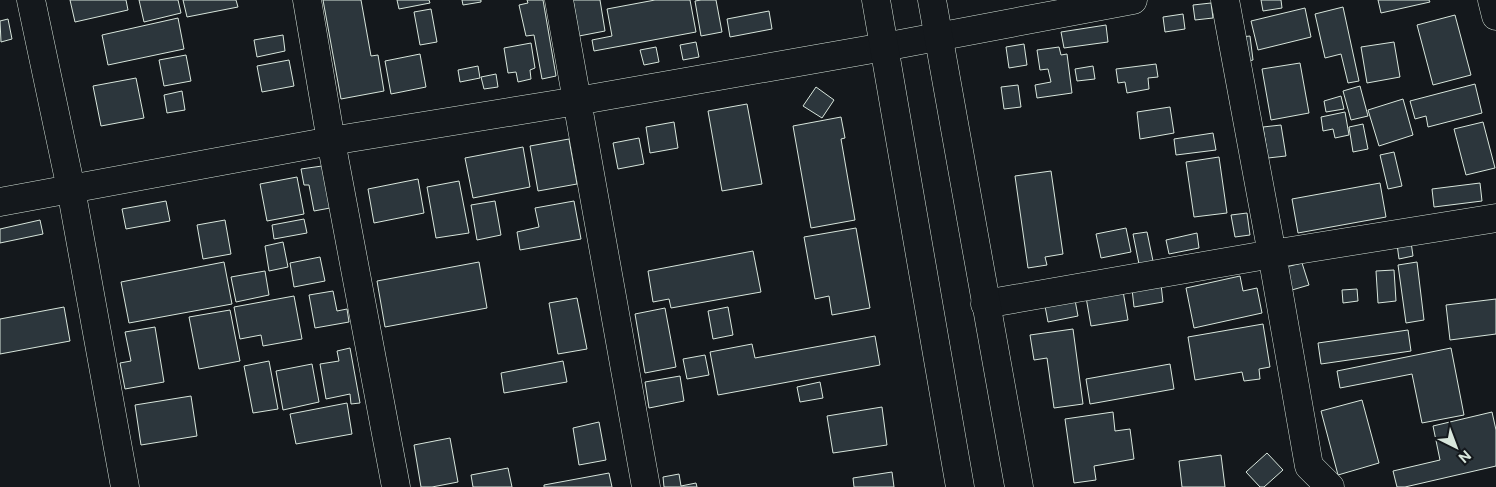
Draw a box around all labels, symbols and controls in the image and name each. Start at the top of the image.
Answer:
north arrow [1431,422,1481,472]
text: N [1455,447,1474,466]

